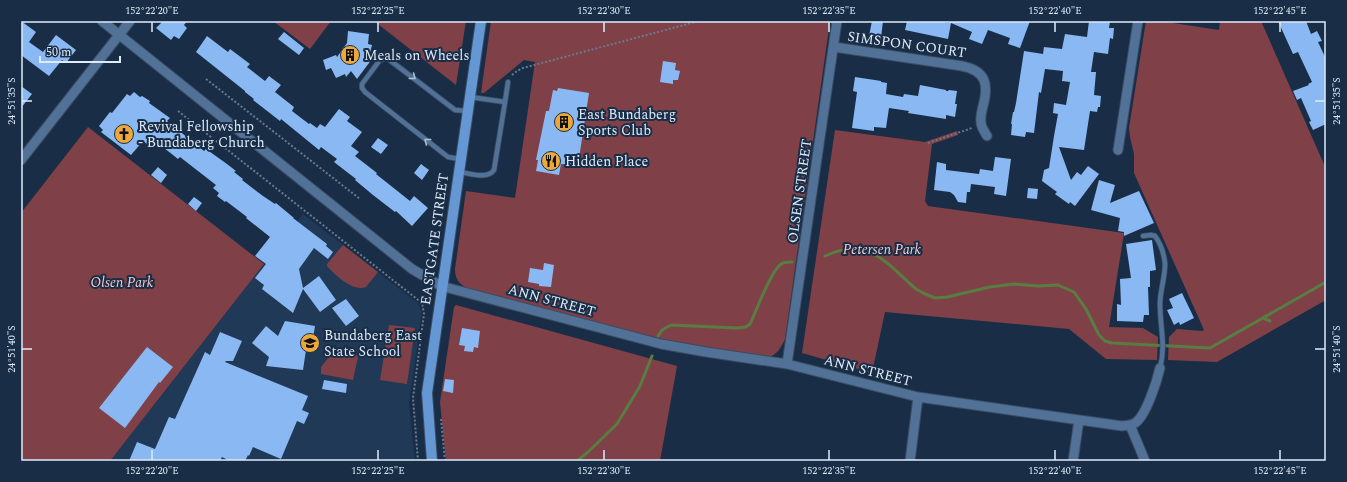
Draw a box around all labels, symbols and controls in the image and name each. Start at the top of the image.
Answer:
text: 152°22'20"E [125,3,179,19]
text: 152°22'25"E [351,3,405,19]
text: 152°22'30"E [577,3,631,19]
text: 152°22'35"E [802,3,856,19]
text: 152°22'40"E [1028,3,1082,19]
text: 152°22'45"E [1253,3,1307,19]
street label: SIMSPON COURT [846,26,968,63]
scale bar [40,38,120,64]
text: 50 m [46,43,71,62]
building icon: Meals on Wheels [339,44,361,66]
place label: Meals on Wheels [364,45,470,66]
one-way arrow [409,73,416,80]
text: 24°51'35"S [4,77,20,125]
text: 24°51'35"S [1329,77,1345,125]
place label: East Bundaberg Sports Club [578,104,676,141]
building icon: East Bundaberg Sports Club [553,111,575,133]
place label: Revival Fellowship - Bundaberg Church [138,116,265,153]
church icon: Revival Fellowship - Bundaberg Church [113,123,135,145]
street label: OLSEN STREET [782,138,817,245]
one-way arrow [425,139,432,146]
restaurant icon: Hidden Place [540,150,562,172]
place label: Hidden Place [565,151,648,172]
street label: EASTGATE STREET [415,172,454,306]
park label: Petersen Park [843,239,922,260]
park label: Olsen Park [91,272,154,293]
street label: ANN STREET [506,279,598,322]
text: 24°51'40"S [4,325,20,373]
place label: Bundaberg East State School [324,325,422,362]
text: 24°51'40"S [1329,325,1345,373]
school or university icon: Bundaberg East State School [299,332,321,354]
street label: ANN STREET [822,349,914,392]
text: 152°22'20"E [125,463,179,479]
text: 152°22'25"E [351,463,405,479]
text: 152°22'30"E [577,463,631,479]
text: 152°22'35"E [802,463,856,479]
text: 152°22'40"E [1028,463,1082,479]
text: 152°22'45"E [1253,463,1307,479]

